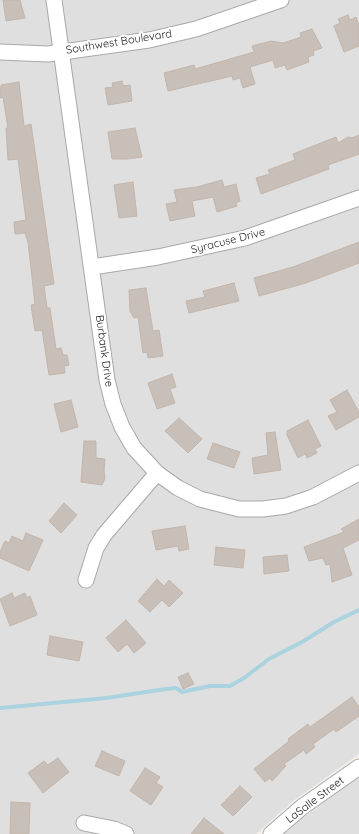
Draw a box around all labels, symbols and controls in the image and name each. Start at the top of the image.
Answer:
street label: Southwest Boulevard [65,27,173,57]
street label: Syracuse Drive [190,225,266,257]
street label: Burbank Drive [92,314,116,388]
street label: LaSalle Street [283,774,347,826]

